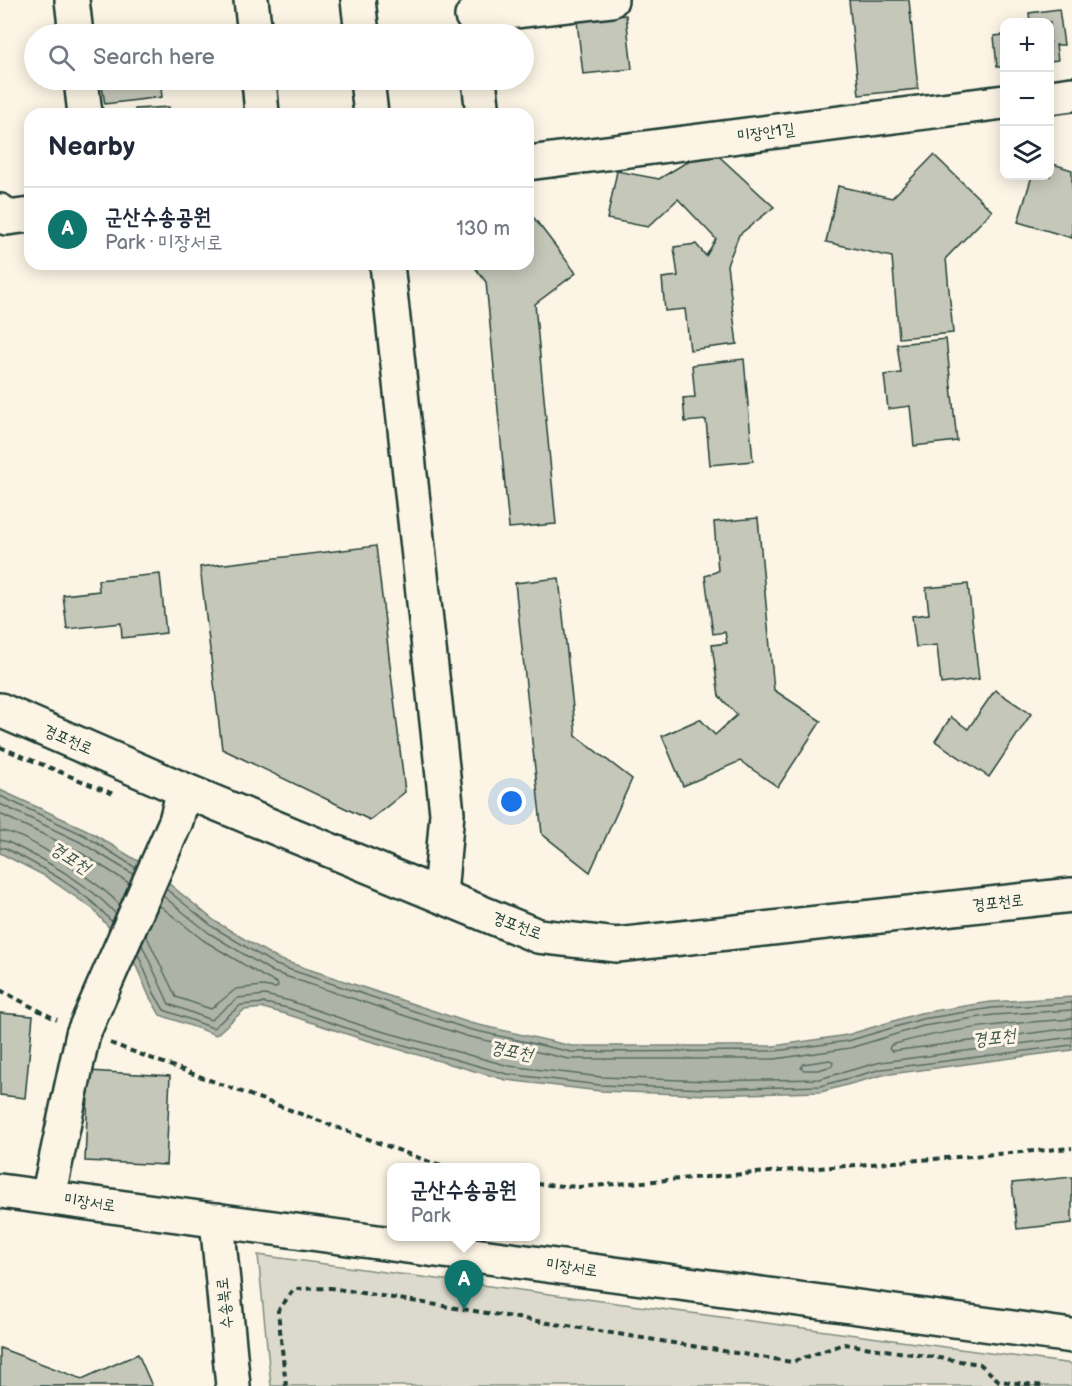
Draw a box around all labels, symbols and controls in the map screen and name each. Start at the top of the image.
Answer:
map controls [1000,18,1054,180]
button: + [1000,18,1054,72]
search box [24,24,534,90]
icon: search [45,41,78,74]
text: Search here [93,44,215,71]
button: − [1000,72,1054,126]
street label: 미장안1길 [736,120,796,146]
button: layers [1000,126,1054,180]
text: Nearby [48,132,135,163]
text: 군산수송공원 [105,204,211,231]
text: A [61,217,74,241]
text: 130 m [456,217,510,241]
text: Park · 미장서로 [105,231,223,255]
street label: 경포천로 [41,721,95,759]
your location [497,787,526,816]
water label: 경포천 [46,837,95,879]
street label: 경포천로 [971,891,1025,915]
street label: 경포천로 [490,908,544,944]
water label: 경포천 [971,1025,1018,1051]
water label: 경포천 [488,1037,536,1066]
popup [387,1163,540,1241]
text: 군산수송공원 [410,1177,517,1204]
street label: 미장서로 [63,1190,117,1216]
text: Park [410,1204,451,1228]
street label: 미장서로 [545,1255,599,1281]
pin: A [444,1260,484,1310]
street label: 수송북로 [213,1276,237,1330]

